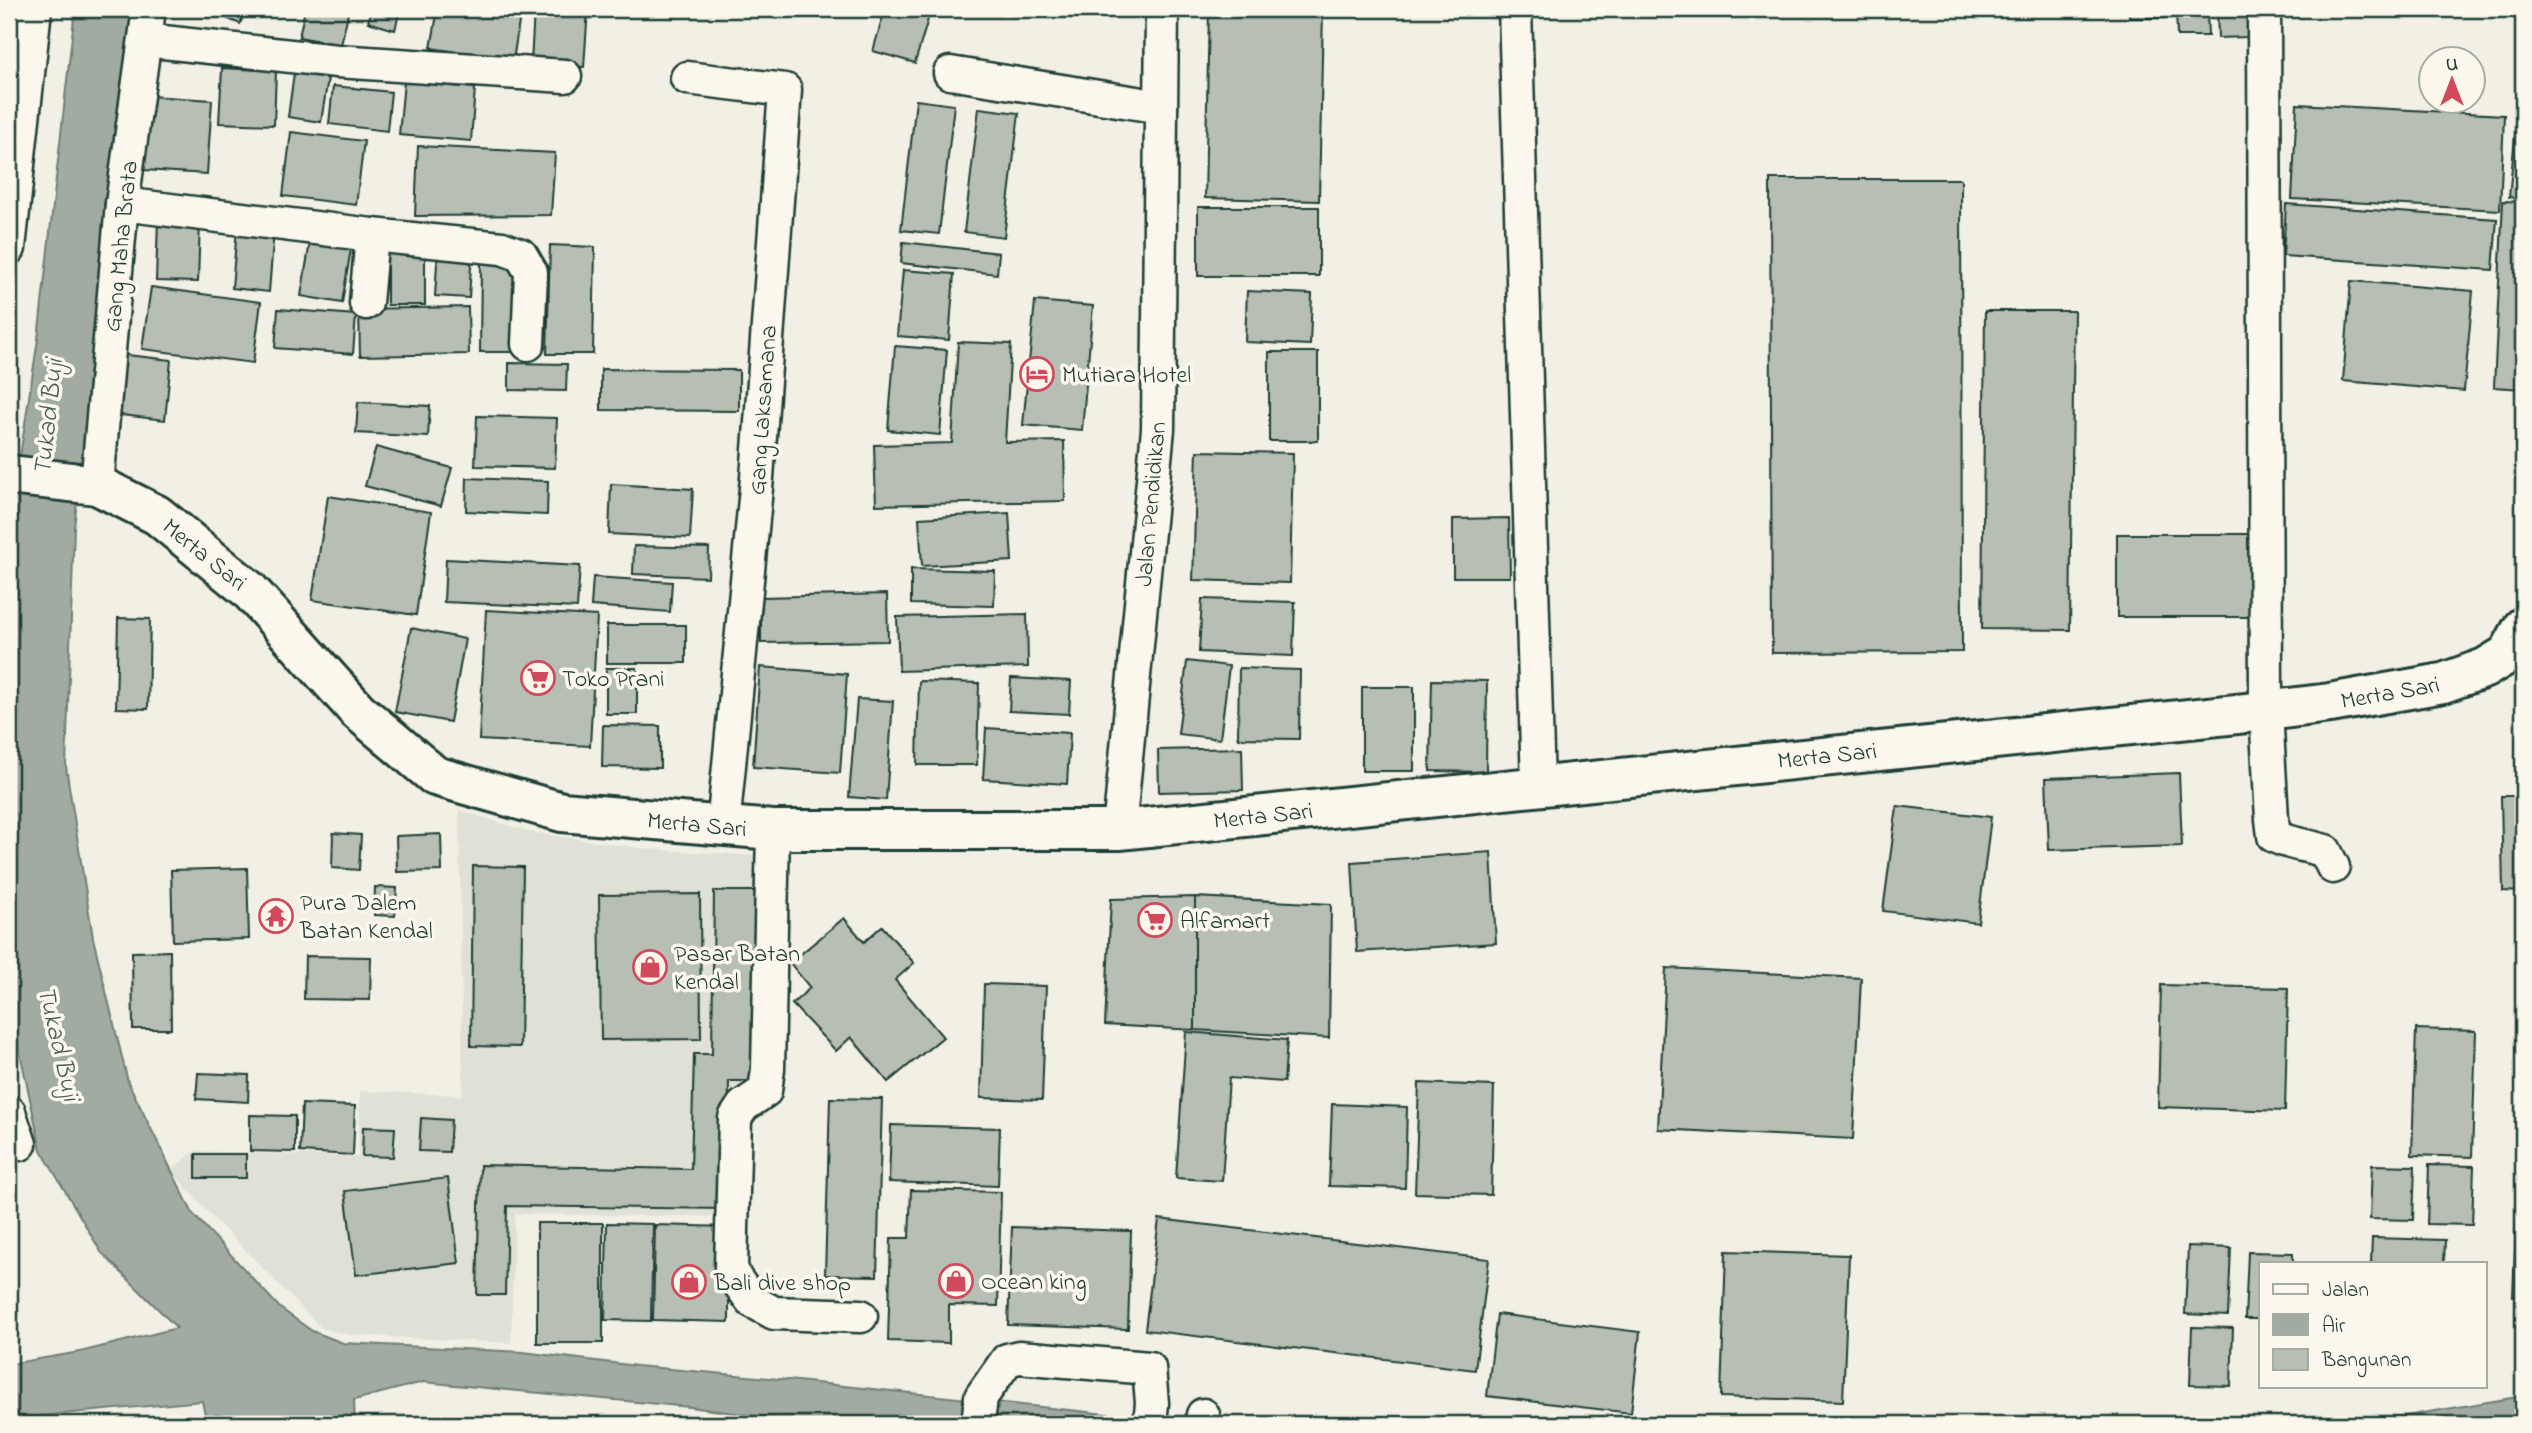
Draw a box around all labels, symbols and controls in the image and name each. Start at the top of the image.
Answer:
north arrow [2416,46,2486,116]
text: U [2446,52,2458,79]
street label: Gang Maha Brata [96,159,149,334]
street label: Gang Laksamana [741,324,788,496]
water label: Tukad Buji [25,355,75,477]
hotel icon: Mutiara Hotel [1018,355,1056,393]
place label: Mutiara Hotel [1062,359,1191,394]
street label: Jalan Pendidikan [1128,420,1177,588]
street label: Merta Sari [154,511,253,601]
supermarket icon: Toko Prani [519,659,557,697]
place label: Toko Prani [562,663,665,698]
street label: Merta Sari [2338,669,2443,720]
street label: Merta Sari [1776,735,1879,780]
street label: Merta Sari [1212,795,1315,840]
street label: Merta Sari [645,805,748,848]
place label: Pura Dalem Batan Kendal [299,887,433,950]
temple icon: Pura Dalem Batan Kendal [257,897,295,935]
supermarket icon: Alfamart [1136,901,1174,939]
place label: Alfamart [1180,905,1270,940]
place label: Pasar Batan Kendal [674,938,800,1001]
shop icon: Pasar Batan Kendal [631,948,669,986]
water label: Tukad Buji [25,982,89,1107]
shop icon: Ocean king [937,1262,975,1300]
legend [2259,1262,2486,1388]
shop icon: Bali dive shop [670,1263,708,1301]
place label: Ocean king [981,1266,1086,1301]
place label: Bali dive shop [713,1267,851,1302]
text: Jalan [2322,1276,2369,1306]
text: Air [2322,1312,2346,1342]
text: Bangunan [2321,1346,2411,1378]

